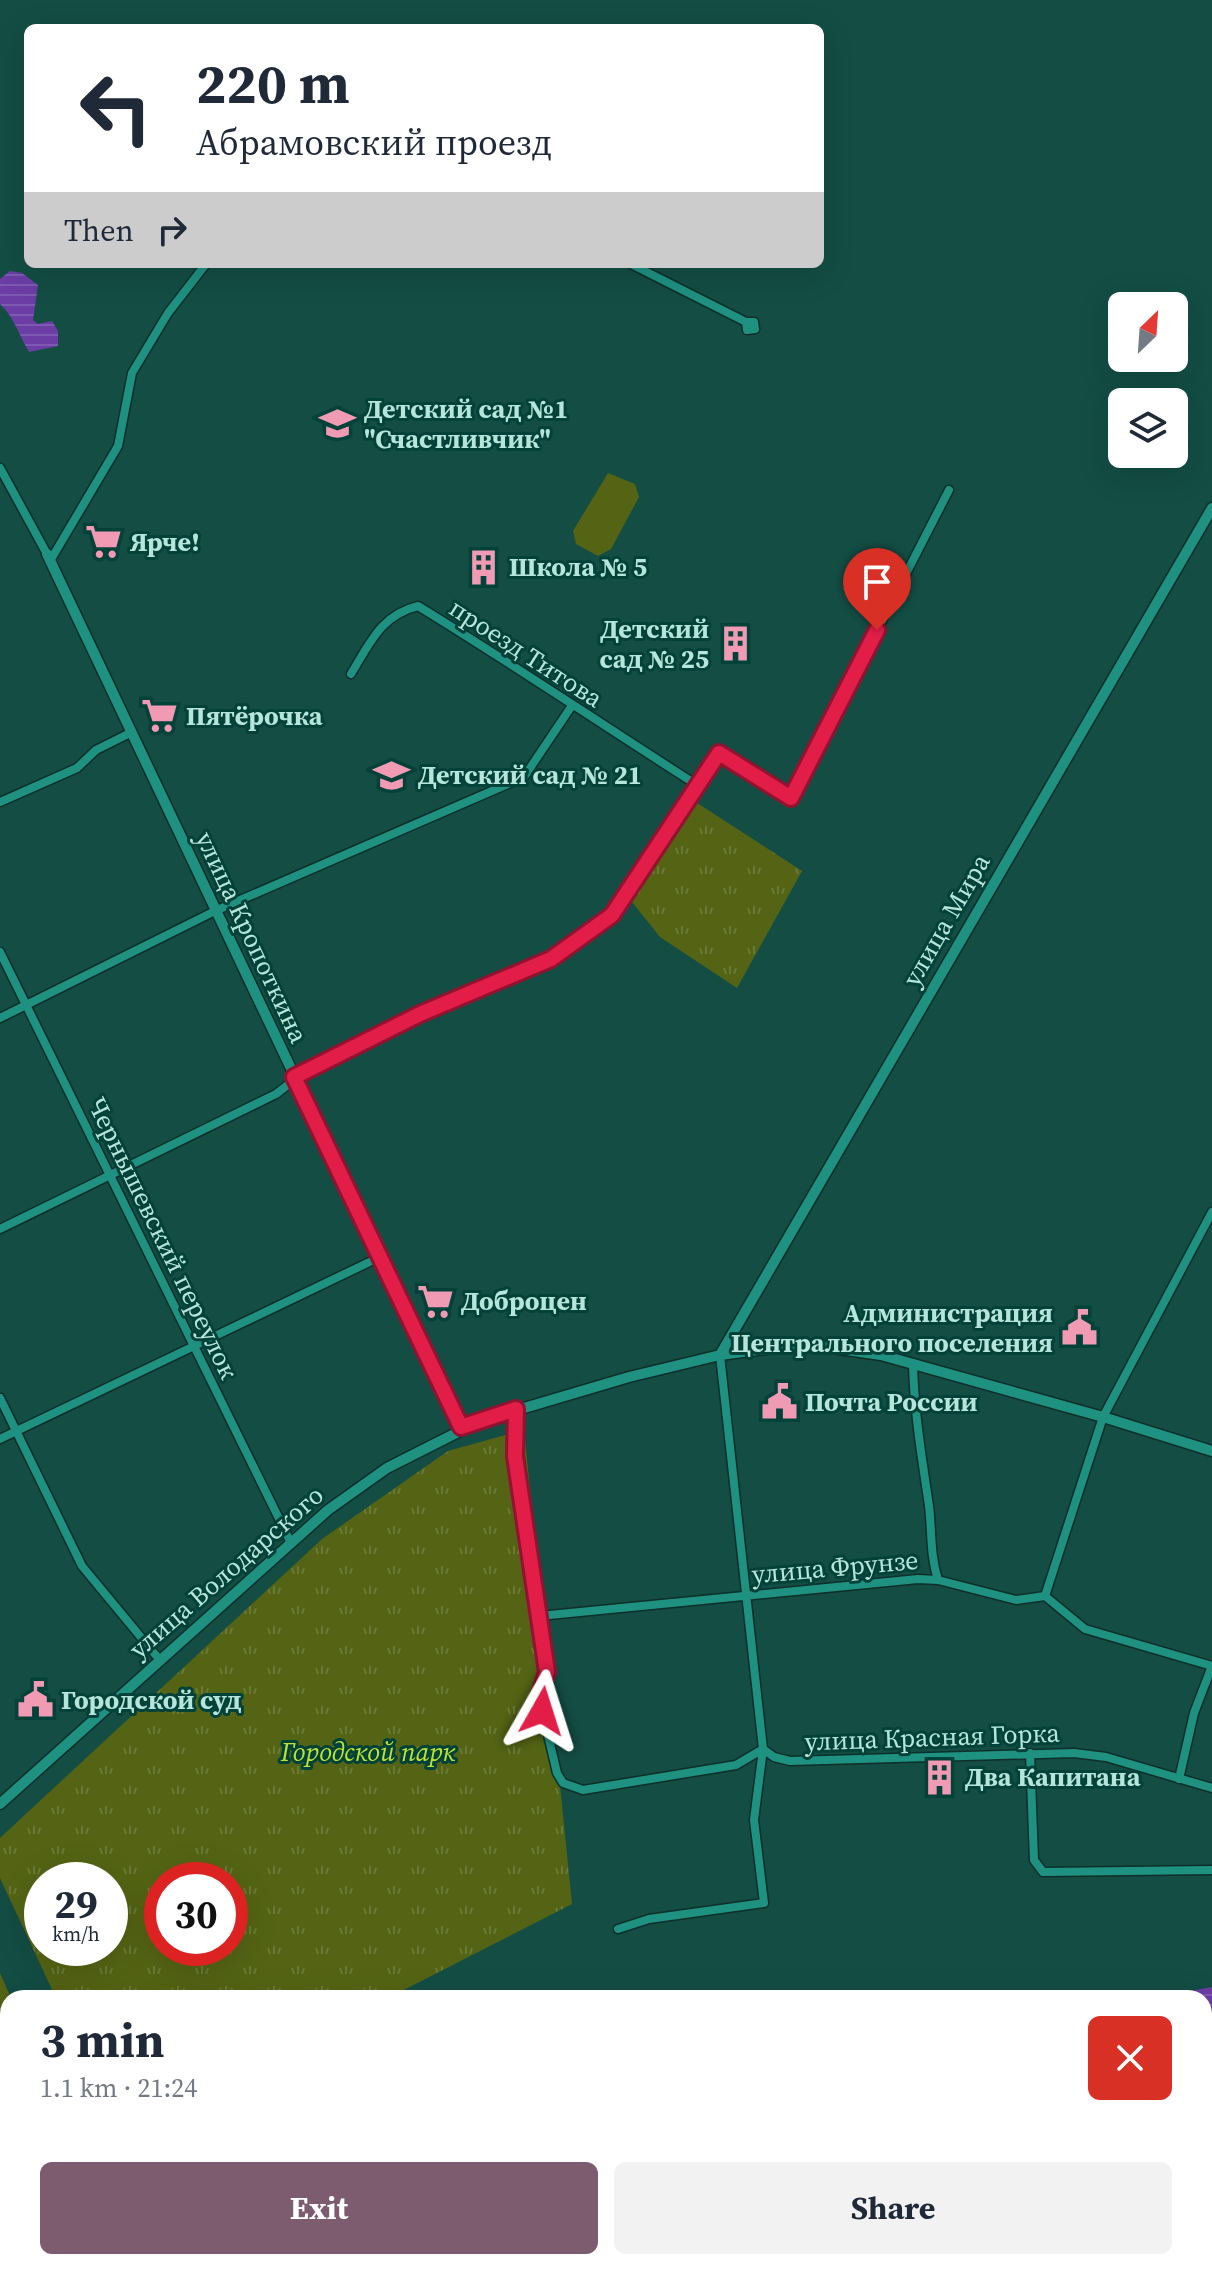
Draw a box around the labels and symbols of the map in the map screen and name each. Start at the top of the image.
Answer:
north arrow [1108,292,1188,372]
place label: Детский сад №1 "Счастливчик" [364,391,568,457]
school or university icon: Детский сад №1 "Счастливчик" [319,405,357,443]
supermarket icon: Ярче! [85,523,123,561]
place label: Ярче! [130,524,200,560]
building icon: Школа № 5 [464,548,502,586]
pin [843,548,911,630]
place label: Школа № 5 [509,549,647,585]
street label: проезд Титова [442,590,610,717]
place label: Детский сад № 25 [599,611,709,677]
building icon: Детский сад № 25 [716,625,754,663]
supermarket icon: Пятёрочка [141,697,179,735]
place label: Пятёрочка [186,698,323,734]
school or university icon: Детский сад № 21 [373,756,411,794]
place label: Детский сад № 21 [418,757,642,793]
street label: улица Кропоткина [187,825,317,1049]
street label: улица Мира [894,846,999,993]
street label: Чернышевский переулок [79,1091,247,1386]
supermarket icon: Доброцен [416,1282,454,1320]
place label: Доброцен [461,1283,587,1319]
place label: Администрация Центрального поселения [731,1295,1053,1361]
public building icon: Администрация Центрального поселения [1060,1309,1098,1347]
public building icon: Почта России [760,1383,798,1421]
place label: Почта России [805,1384,978,1420]
street label: улица Володарского [121,1477,331,1667]
street label: улица Фрунзе [750,1542,920,1592]
position arrow [500,1669,584,1753]
public building icon: Городской суд [16,1681,54,1719]
place label: Городской суд [61,1682,242,1718]
street label: улица Красная Горка [804,1715,1061,1759]
park label: Городской парк [280,1734,456,1770]
building icon: Два Капитана [920,1758,958,1796]
place label: Два Капитана [965,1759,1141,1795]
speed limit sign: 30 [144,1862,248,1966]

